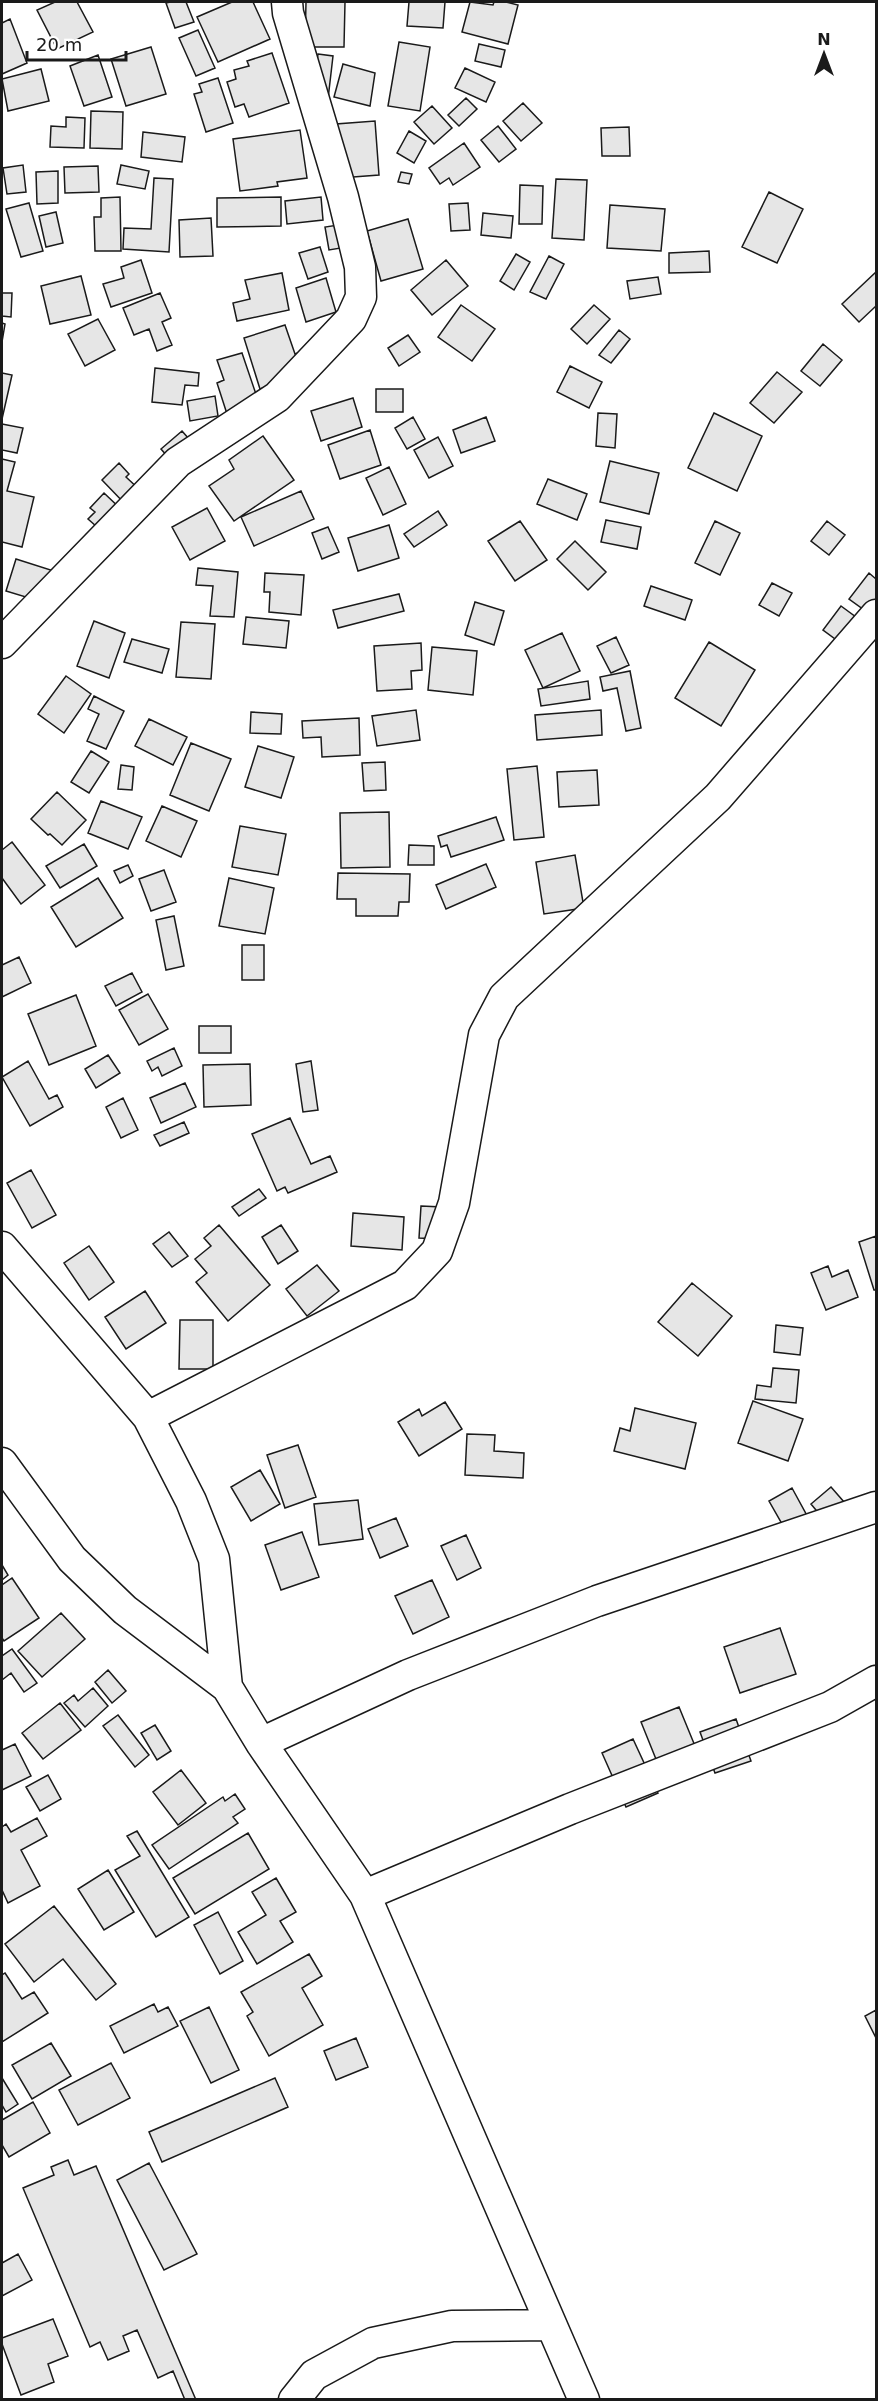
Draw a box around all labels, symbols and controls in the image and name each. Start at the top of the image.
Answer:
scale bar [27,24,126,62]
north arrow [794,24,854,84]
text: N [817,30,831,49]
text: 20 m [36,34,82,55]

